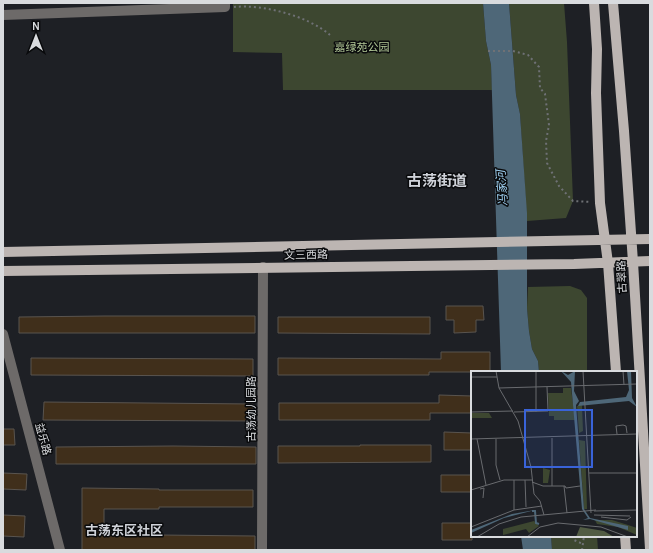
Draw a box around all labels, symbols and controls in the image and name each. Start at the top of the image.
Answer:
north arrow [16,16,56,56]
text: N [32,20,40,33]
park label: 嘉绿苑公园 [335,41,390,54]
water label: 冯家河 [494,168,510,206]
district label: 古荡街道 [407,172,467,190]
street label: 文三西路 [284,248,328,262]
street label: 古翠路 [615,260,629,294]
inset map [471,371,637,537]
street label: 古荡幼儿园路 [245,376,258,442]
street label: 益乐路 [32,421,54,457]
district label: 古荡东区社区 [85,523,163,538]

